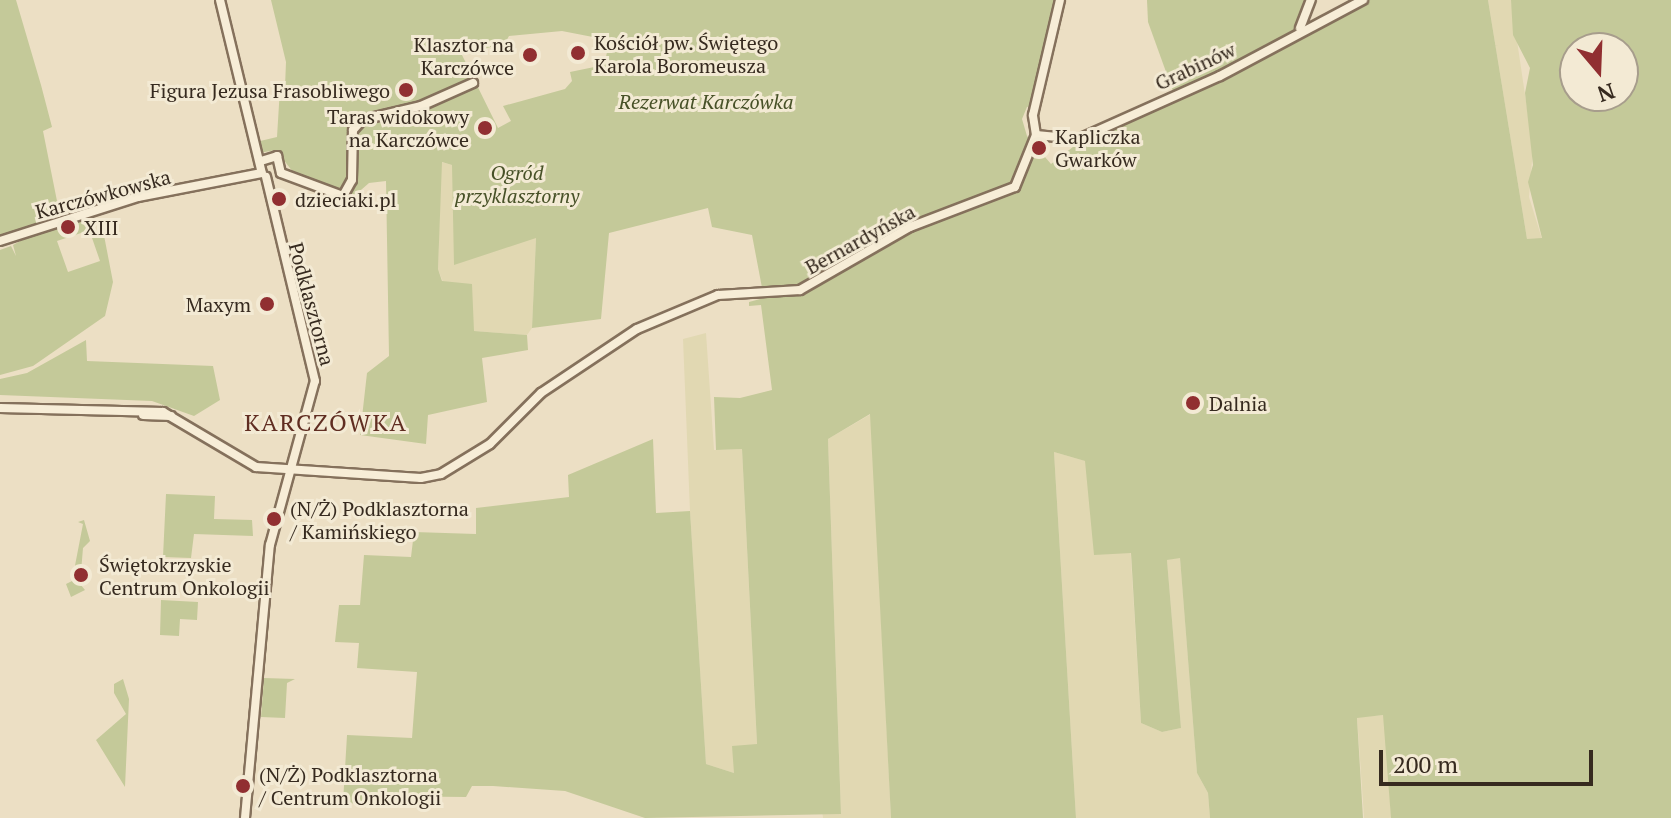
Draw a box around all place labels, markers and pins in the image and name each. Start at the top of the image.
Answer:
place label: Kościół pw. Świętego Karola Boromeusza [594,30,779,77]
place label: Klasztor na Karczówce [414,32,514,79]
marker: Kościół pw. Świętego Karola Boromeusza [569,44,587,62]
marker: Klasztor na Karczówce [521,46,539,64]
place label: Figura Jezusa Frasobliwego [150,78,390,102]
marker: Figura Jezusa Frasobliwego [397,81,415,99]
place label: Taras widokowy na Karczówce [327,104,469,151]
marker: Taras widokowy na Karczówce [476,119,494,137]
place label: Kapliczka Gwarków [1055,124,1141,171]
marker: Kapliczka Gwarków [1030,139,1048,157]
place label: dzieciaki.pl [295,187,397,211]
marker: dzieciaki.pl [270,190,288,208]
place label: XIII [84,215,119,239]
marker: XIII [59,218,77,236]
place label: Maxym [186,292,251,316]
marker: Maxym [258,295,276,313]
place label: Dalnia [1209,391,1267,415]
marker: Dalnia [1184,394,1202,412]
place label: (N/Ż) Podklasztorna / Kamińskiego [290,496,469,543]
marker: (N/Ż) Podklasztorna / Kamińskiego [265,510,283,528]
place label: Świętokrzyskie Centrum Onkologii [99,552,269,599]
marker: Świętokrzyskie Centrum Onkologii [70,564,92,586]
place label: (N/Ż) Podklasztorna / Centrum Onkologii [259,762,441,809]
marker: (N/Ż) Podklasztorna / Centrum Onkologii [234,777,252,795]

